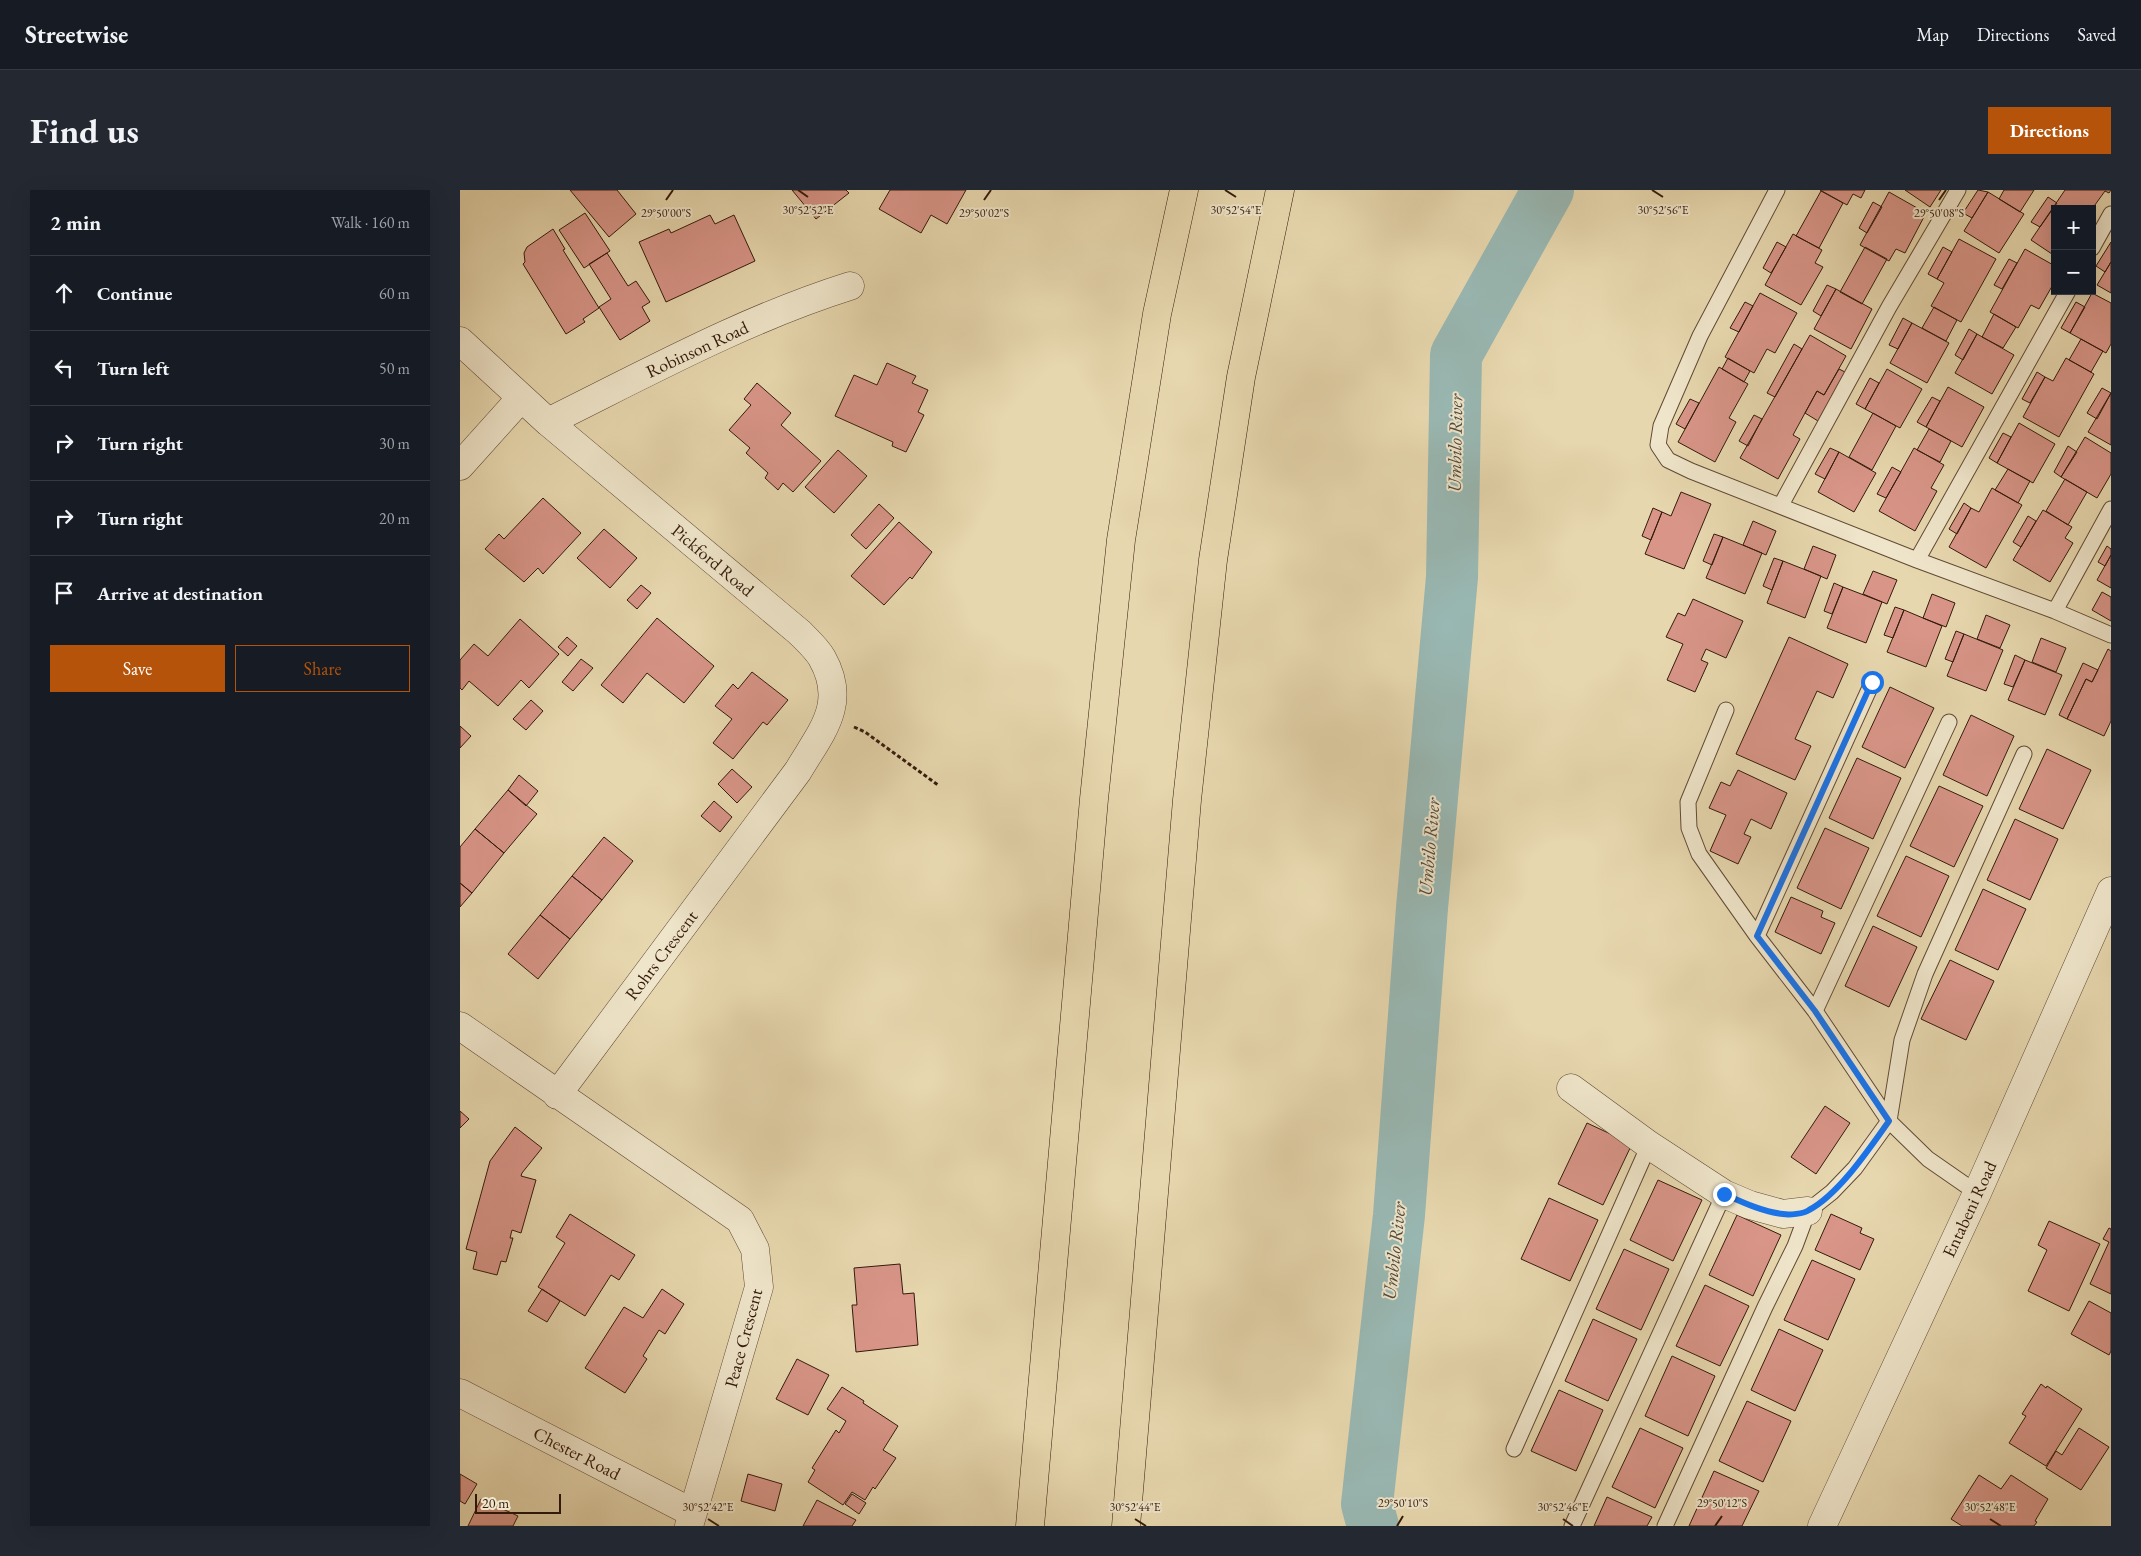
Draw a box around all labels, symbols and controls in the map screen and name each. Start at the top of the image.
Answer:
text: Streetwise [25,19,128,50]
text: Map [1917,23,1949,46]
text: Directions [1977,23,2049,46]
text: Saved [2077,23,2116,46]
button: Directions [1988,107,2111,154]
text: Find us [30,108,139,153]
text: 30°52'52"E [782,202,834,218]
text: 30°52'54"E [1210,202,1262,218]
text: 30°52'56"E [1637,202,1689,218]
text: 29°50'00"S [641,205,691,221]
text: 29°50'02"S [959,205,1009,221]
text: 29°50'08"S [1914,205,1964,221]
map controls [2051,205,2096,295]
button: + [2051,205,2096,250]
text: 2 min [50,209,101,236]
text: Walk · 160 m [331,212,410,233]
button: − [2051,250,2096,295]
icon: ahead [50,279,78,307]
text: Continue [97,281,172,306]
text: 60 m [379,283,410,304]
street label: Robinson Road [642,315,753,383]
icon: left [50,354,78,382]
text: Turn left [97,356,169,381]
text: 50 m [379,358,410,379]
water label: Umbilo River [1442,393,1468,492]
icon: right [50,429,78,457]
text: Turn right [97,431,183,456]
text: 30 m [379,433,410,454]
icon: right [50,504,78,532]
text: Turn right [97,506,183,531]
text: 20 m [379,508,410,529]
street label: Pickford Road [667,519,760,602]
icon: arrive [50,579,78,607]
text: Arrive at destination [97,581,263,606]
button: Save [50,645,225,692]
button: Share [235,645,410,692]
route start [1861,671,1884,694]
water label: Umbilo River [1412,796,1446,897]
street label: Rohrs Crescent [620,905,703,1005]
street label: Entabeni Road [1937,1156,2002,1261]
route end [1713,1183,1736,1206]
water label: Umbilo River [1376,1200,1412,1301]
street label: Peace Crescent [719,1286,767,1390]
street label: Chester Road [530,1421,625,1485]
scale bar [475,1491,561,1514]
text: 20 m [482,1494,509,1512]
text: 29°50'10"S [1378,1495,1428,1511]
text: 29°50'12"S [1697,1495,1747,1511]
text: 30°52'42"E [682,1499,734,1515]
text: 30°52'44"E [1109,1499,1161,1515]
text: 30°52'46"E [1537,1499,1589,1515]
text: 30°52'48"E [1964,1499,2016,1515]

